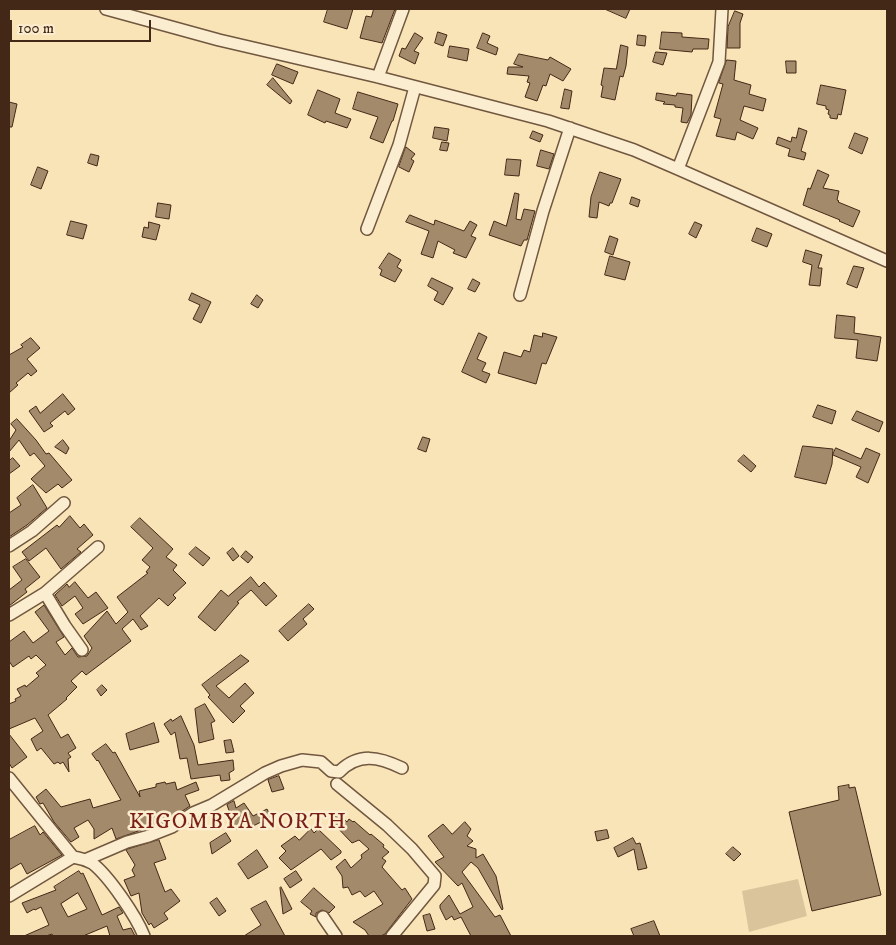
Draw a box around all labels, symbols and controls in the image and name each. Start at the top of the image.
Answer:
scale bar [12,10,154,42]
text: 100 m [18,19,54,38]
district label: KIGOMBYA NORTH [127,810,349,836]

